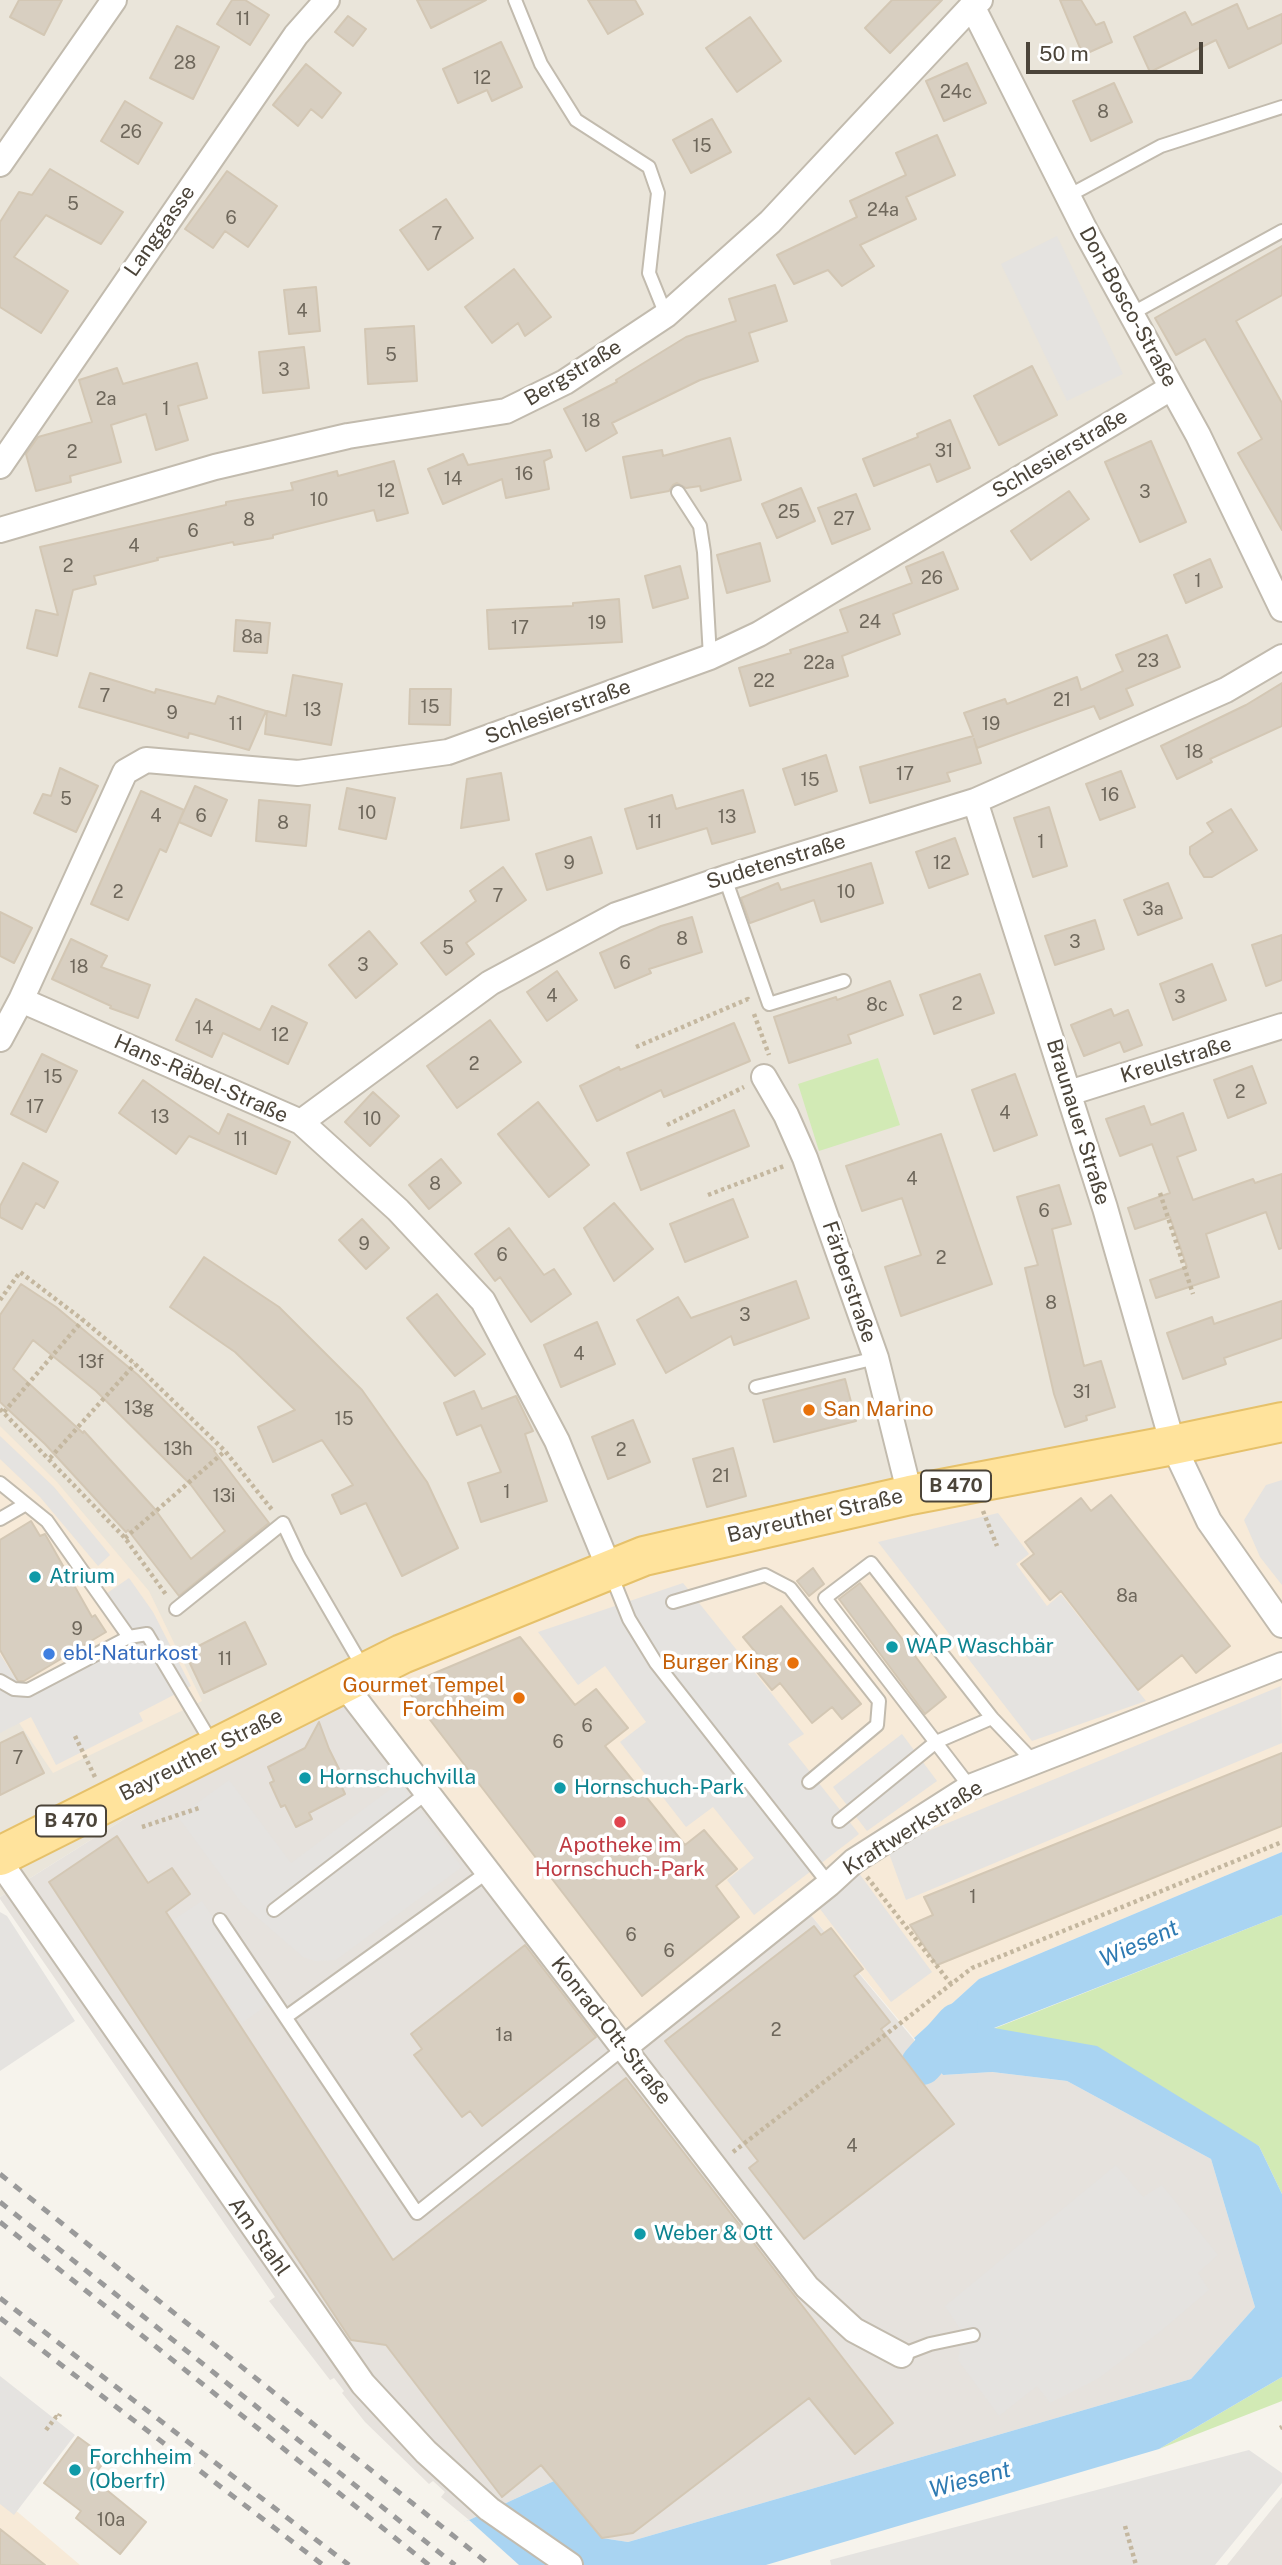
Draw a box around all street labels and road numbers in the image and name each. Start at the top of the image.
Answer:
street label: Langgasse [119,180,201,282]
street label: Don-Bosco-Straße [1073,222,1183,392]
street label: Bergstraße [520,334,626,412]
street label: Schlesierstraße [988,404,1132,504]
street label: Schlesierstraße [482,674,634,750]
street label: Sudetenstraße [703,829,849,895]
street label: Hans-Räbel-Straße [110,1029,292,1129]
street label: Kreulstraße [1117,1031,1235,1089]
street label: Braunauer Straße [1041,1036,1115,1208]
street label: Färberstraße [816,1218,882,1346]
road number: B 470 [921,1470,991,1502]
street label: Bayreuther Straße [725,1484,905,1548]
street label: Bayreuther Straße [115,1703,287,1807]
street label: Kraftwerkstraße [839,1775,987,1881]
road number: B 470 [36,1806,106,1837]
street label: Konrad-Ott-Straße [545,1952,677,2110]
street label: Am Stahl [223,2193,295,2281]

